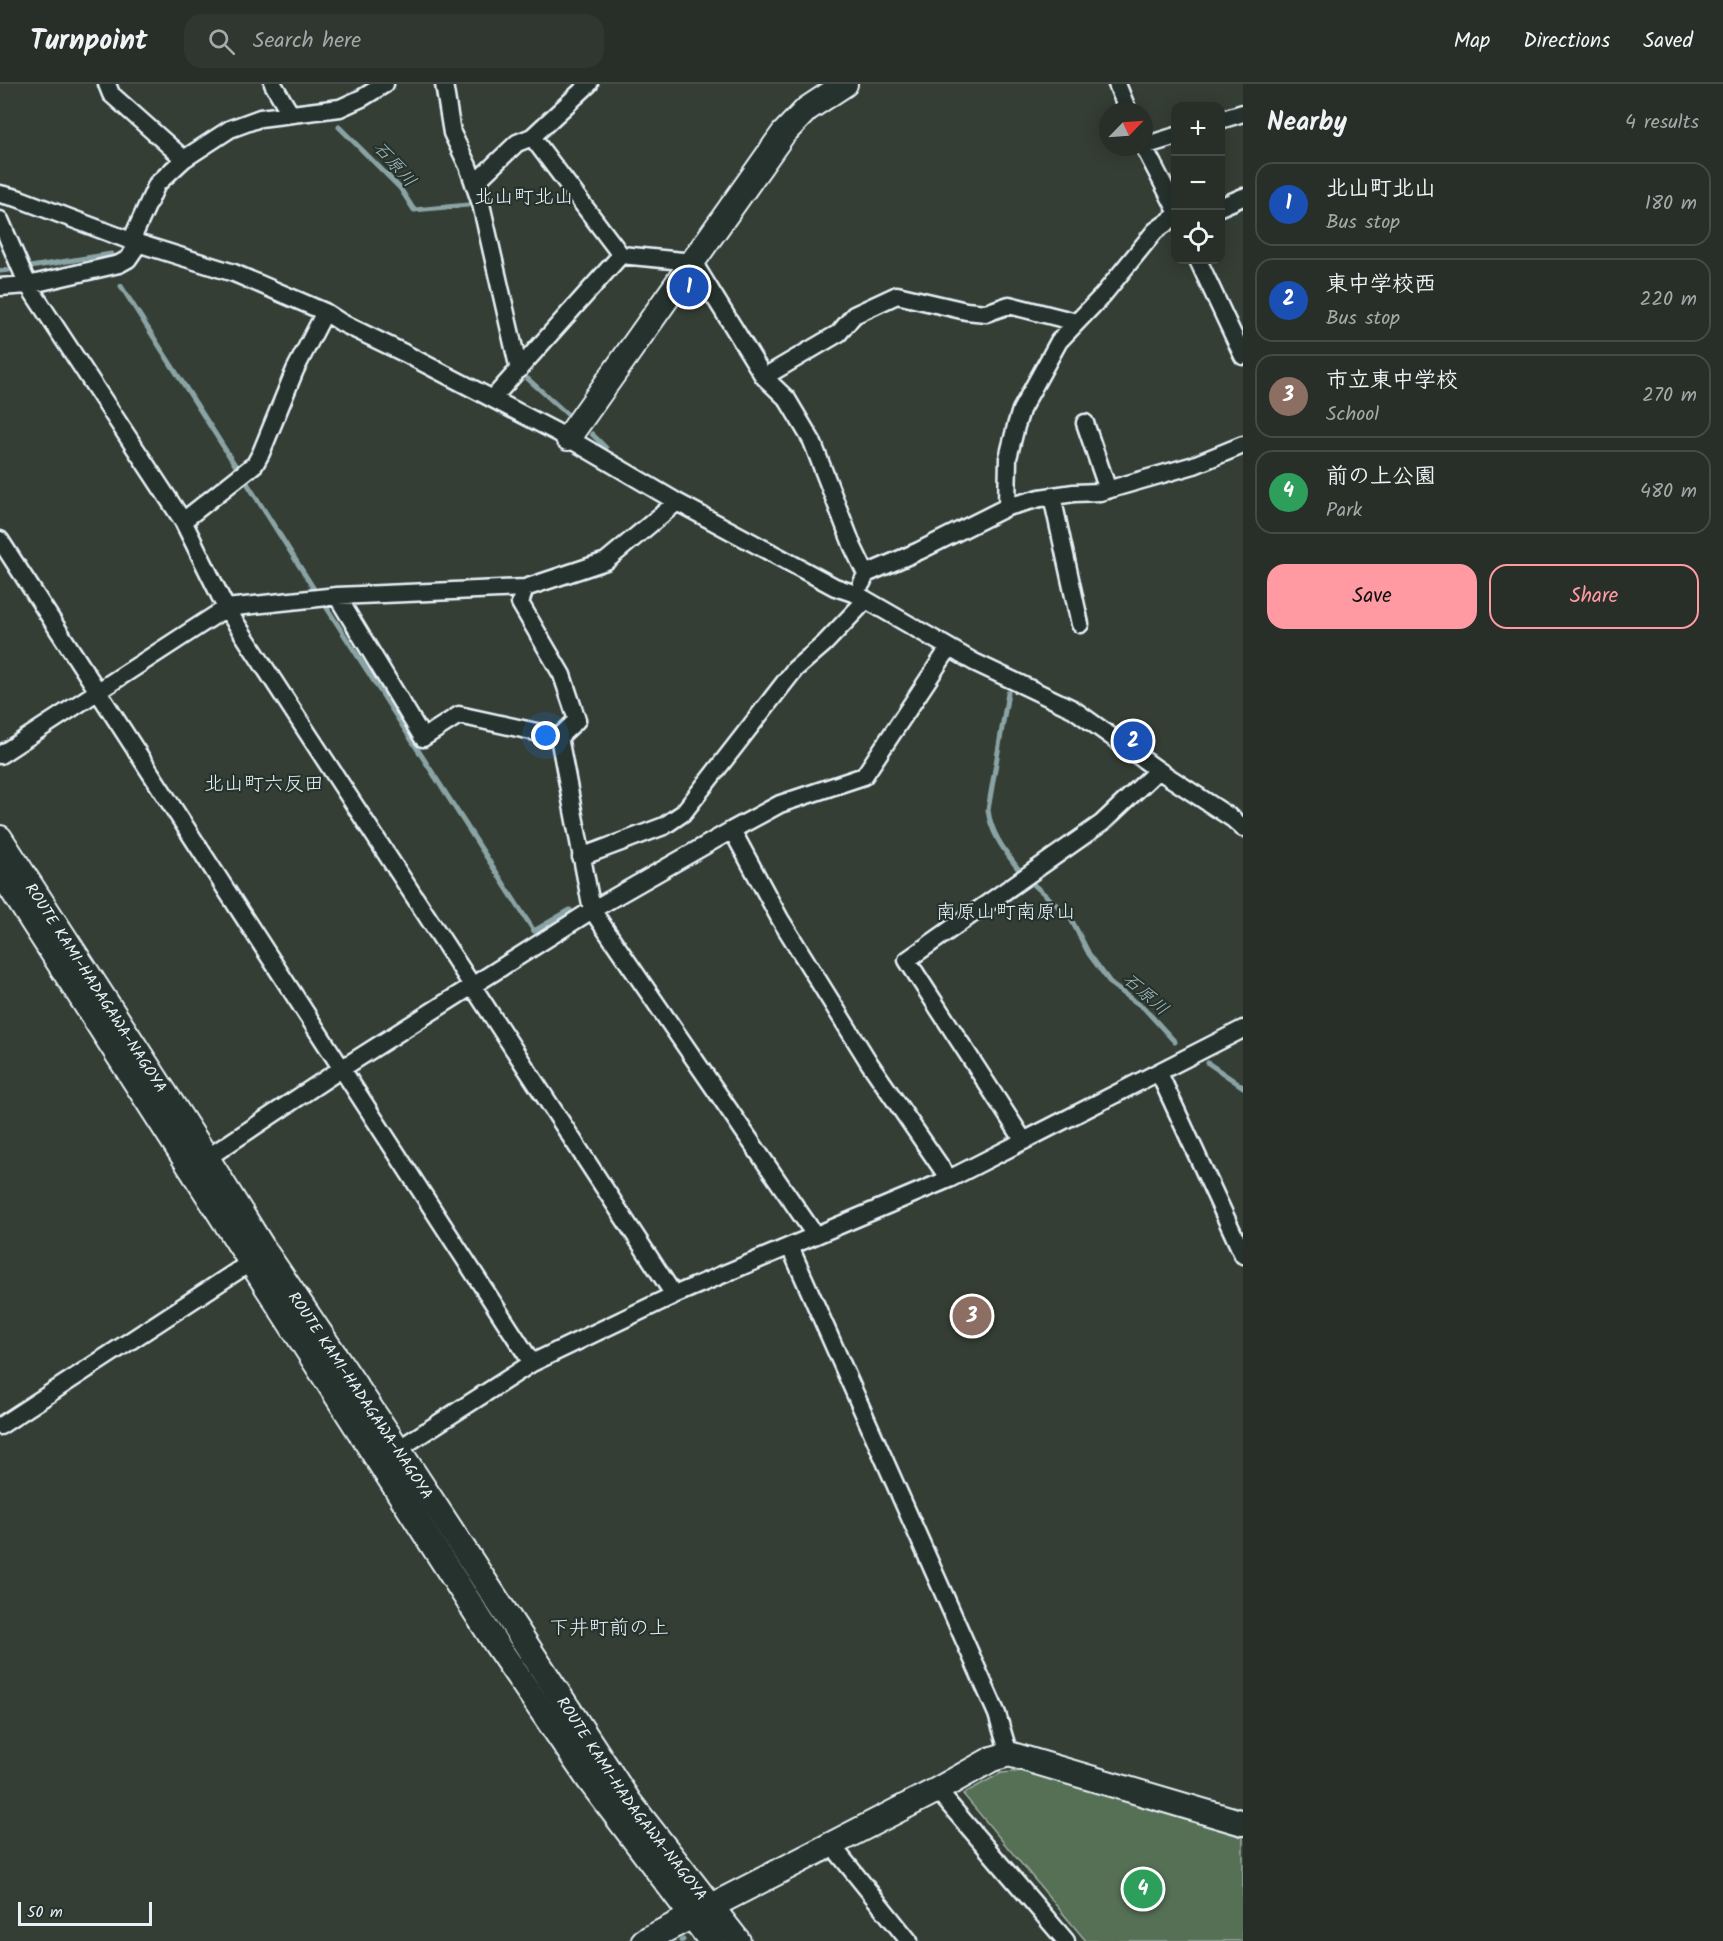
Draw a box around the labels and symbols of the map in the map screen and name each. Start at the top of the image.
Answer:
north arrow [1099,102,1153,156]
water label: 石原川 [365,135,423,195]
district label: 北山町北山 [474,182,574,214]
pin: 1 [670,264,708,310]
pin: 2 [1114,718,1152,764]
your location [531,721,560,750]
district label: 北山町六反田 [204,769,324,801]
street label: ROUTE KAMI-HADAGAWA-NAGOYA [18,878,173,1099]
district label: 南原山町南原山 [936,897,1076,929]
water label: 石原川 [1115,966,1175,1024]
street label: ROUTE KAMI-HADAGAWA-NAGOYA [281,1287,439,1505]
pin: 3 [952,1294,992,1338]
district label: 下井町前の上 [549,1613,669,1645]
street label: ROUTE KAMI-HADAGAWA-NAGOYA [549,1692,713,1907]
pin: 4 [1124,1866,1162,1912]
scale bar [18,1899,152,1926]

